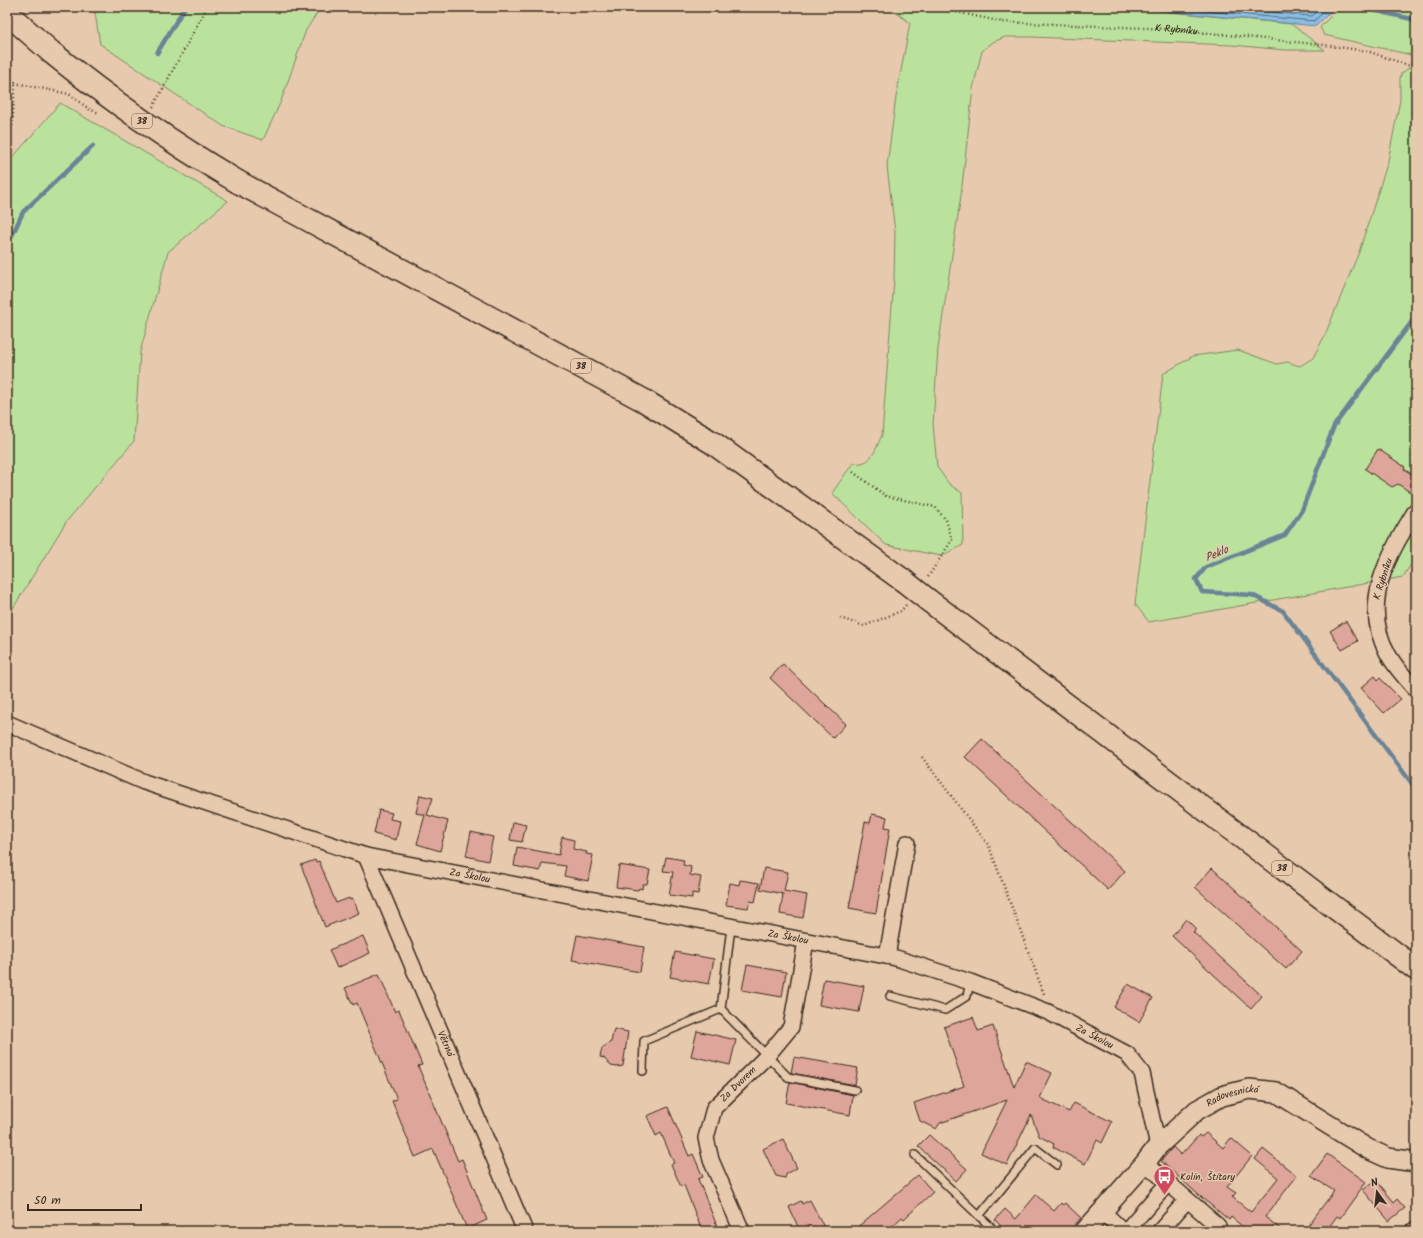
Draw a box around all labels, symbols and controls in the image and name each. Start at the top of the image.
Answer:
street label: K Rybníku [1154,20,1199,40]
road number: 38 [132,114,152,128]
road number: 38 [571,359,591,373]
water label: Peklo [1202,541,1232,567]
street label: K Rybníku [1369,556,1397,602]
road number: 38 [1272,861,1292,875]
street label: Za Školou [448,864,492,888]
street label: Za Školou [766,925,810,949]
street label: Za Školou [1073,1020,1117,1054]
street label: Větrná [433,1028,459,1061]
street label: Za Dvorem [716,1062,760,1106]
street label: Radovesnická [1203,1081,1261,1111]
bus stop icon: Kolín, Štítary [1152,1164,1178,1197]
place label: Kolín, Štítary [1180,1169,1235,1185]
north arrow [1357,1172,1397,1212]
text: N [1369,1174,1380,1193]
scale bar [28,1186,141,1212]
text: 50 m [34,1191,61,1210]

